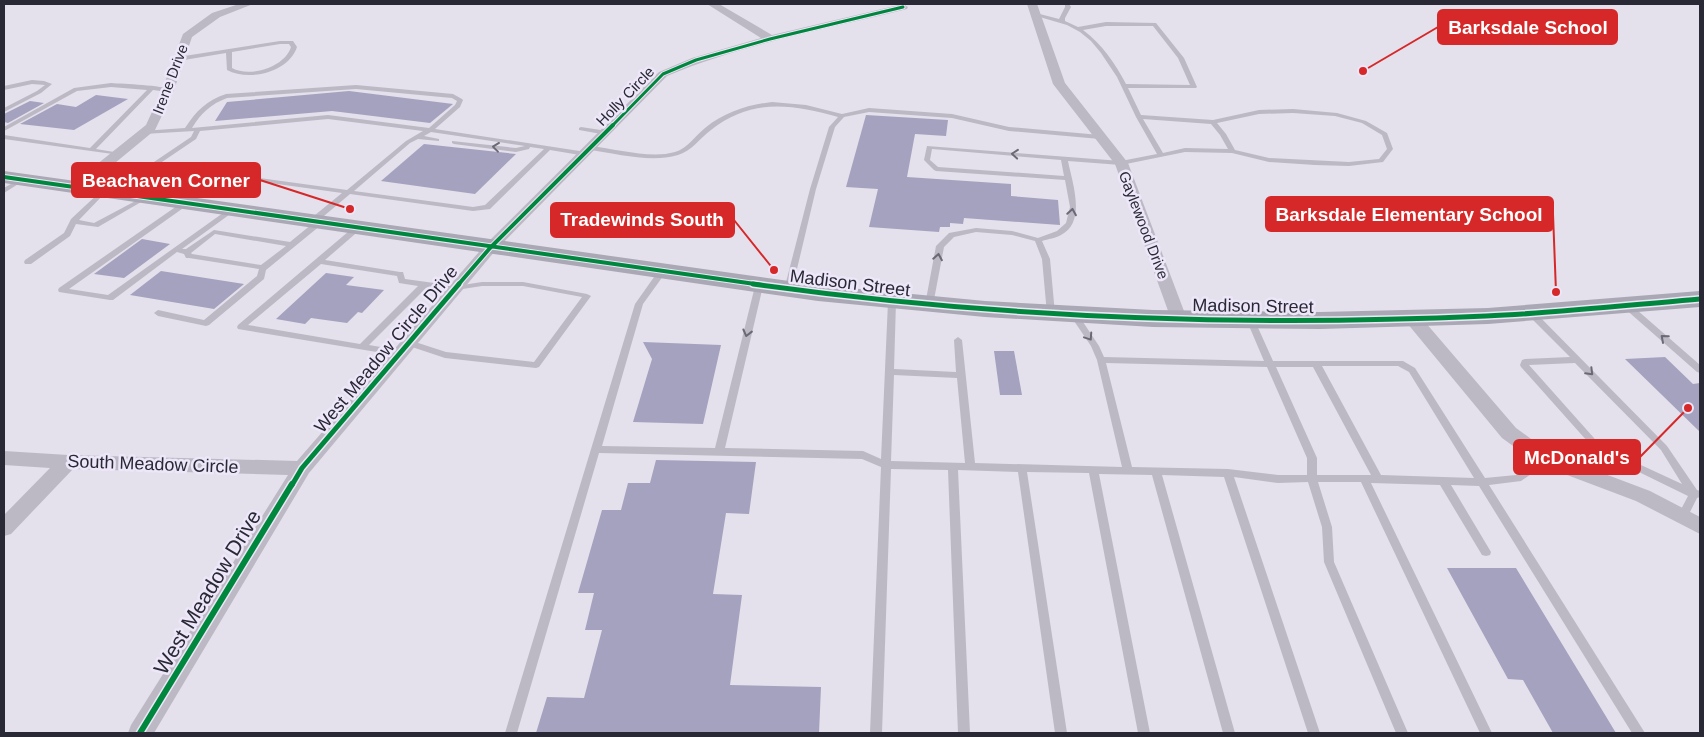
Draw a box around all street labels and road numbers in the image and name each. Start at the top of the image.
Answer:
street label: Irene Drive [149,42,191,116]
street label: Holly Circle [593,63,657,129]
street label: Gaylewood Drive [1116,169,1172,281]
street label: West Meadow Circle Drive [310,261,462,437]
street label: Madison Street [789,266,911,300]
street label: Madison Street [1192,295,1314,317]
street label: South Meadow Circle [67,451,239,477]
street label: West Meadow Drive [149,506,265,678]

